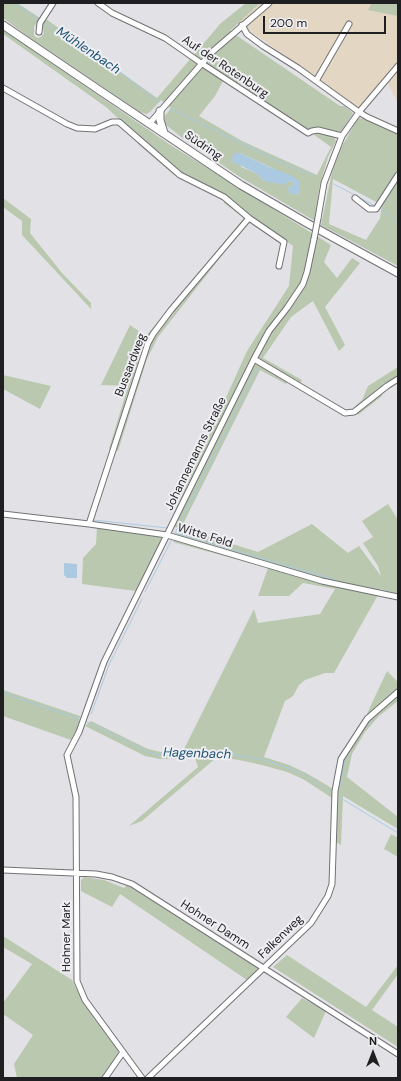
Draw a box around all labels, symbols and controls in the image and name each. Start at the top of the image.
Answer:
scale bar [265,8,388,34]
text: 200 m [270,15,307,31]
water label: Mühlenbach [53,24,123,78]
street label: Auf der Rotenburg [179,33,271,101]
street label: Südring [181,128,225,164]
street label: Bussardweg [112,331,150,399]
street label: Johannemanns Straße [162,395,230,513]
street label: Witte Feld [176,521,234,551]
water label: Hagenbach [163,745,231,763]
street label: Hohner Damm [178,897,252,953]
street label: Hohner Mark [60,902,74,972]
street label: Falkenweg [256,912,306,962]
north arrow [353,1033,393,1073]
text: N [369,1034,377,1048]

